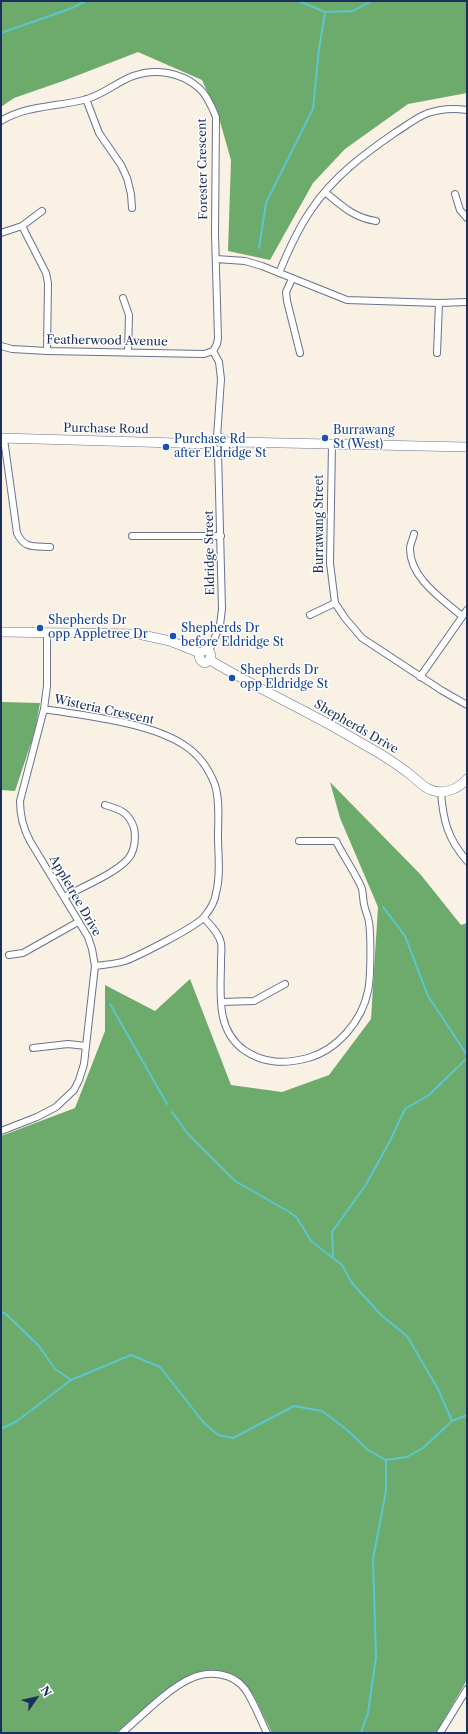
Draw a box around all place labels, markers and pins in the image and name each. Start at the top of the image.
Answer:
place label: Burrawang St (West) [333,424,395,452]
place label: Purchase Rd after Eldridge St [174,433,266,461]
marker: Burrawang St (West) [320,433,330,443]
marker: Purchase Rd after Eldridge St [161,442,171,452]
place label: Shepherds Dr opp Appletree Dr [48,614,148,642]
place label: Shepherds Dr before Eldridge St [181,622,284,650]
marker: Shepherds Dr opp Appletree Dr [35,623,45,633]
marker: Shepherds Dr before Eldridge St [168,631,178,641]
place label: Shepherds Dr opp Eldridge St [240,664,328,692]
marker: Shepherds Dr opp Eldridge St [227,673,237,683]

